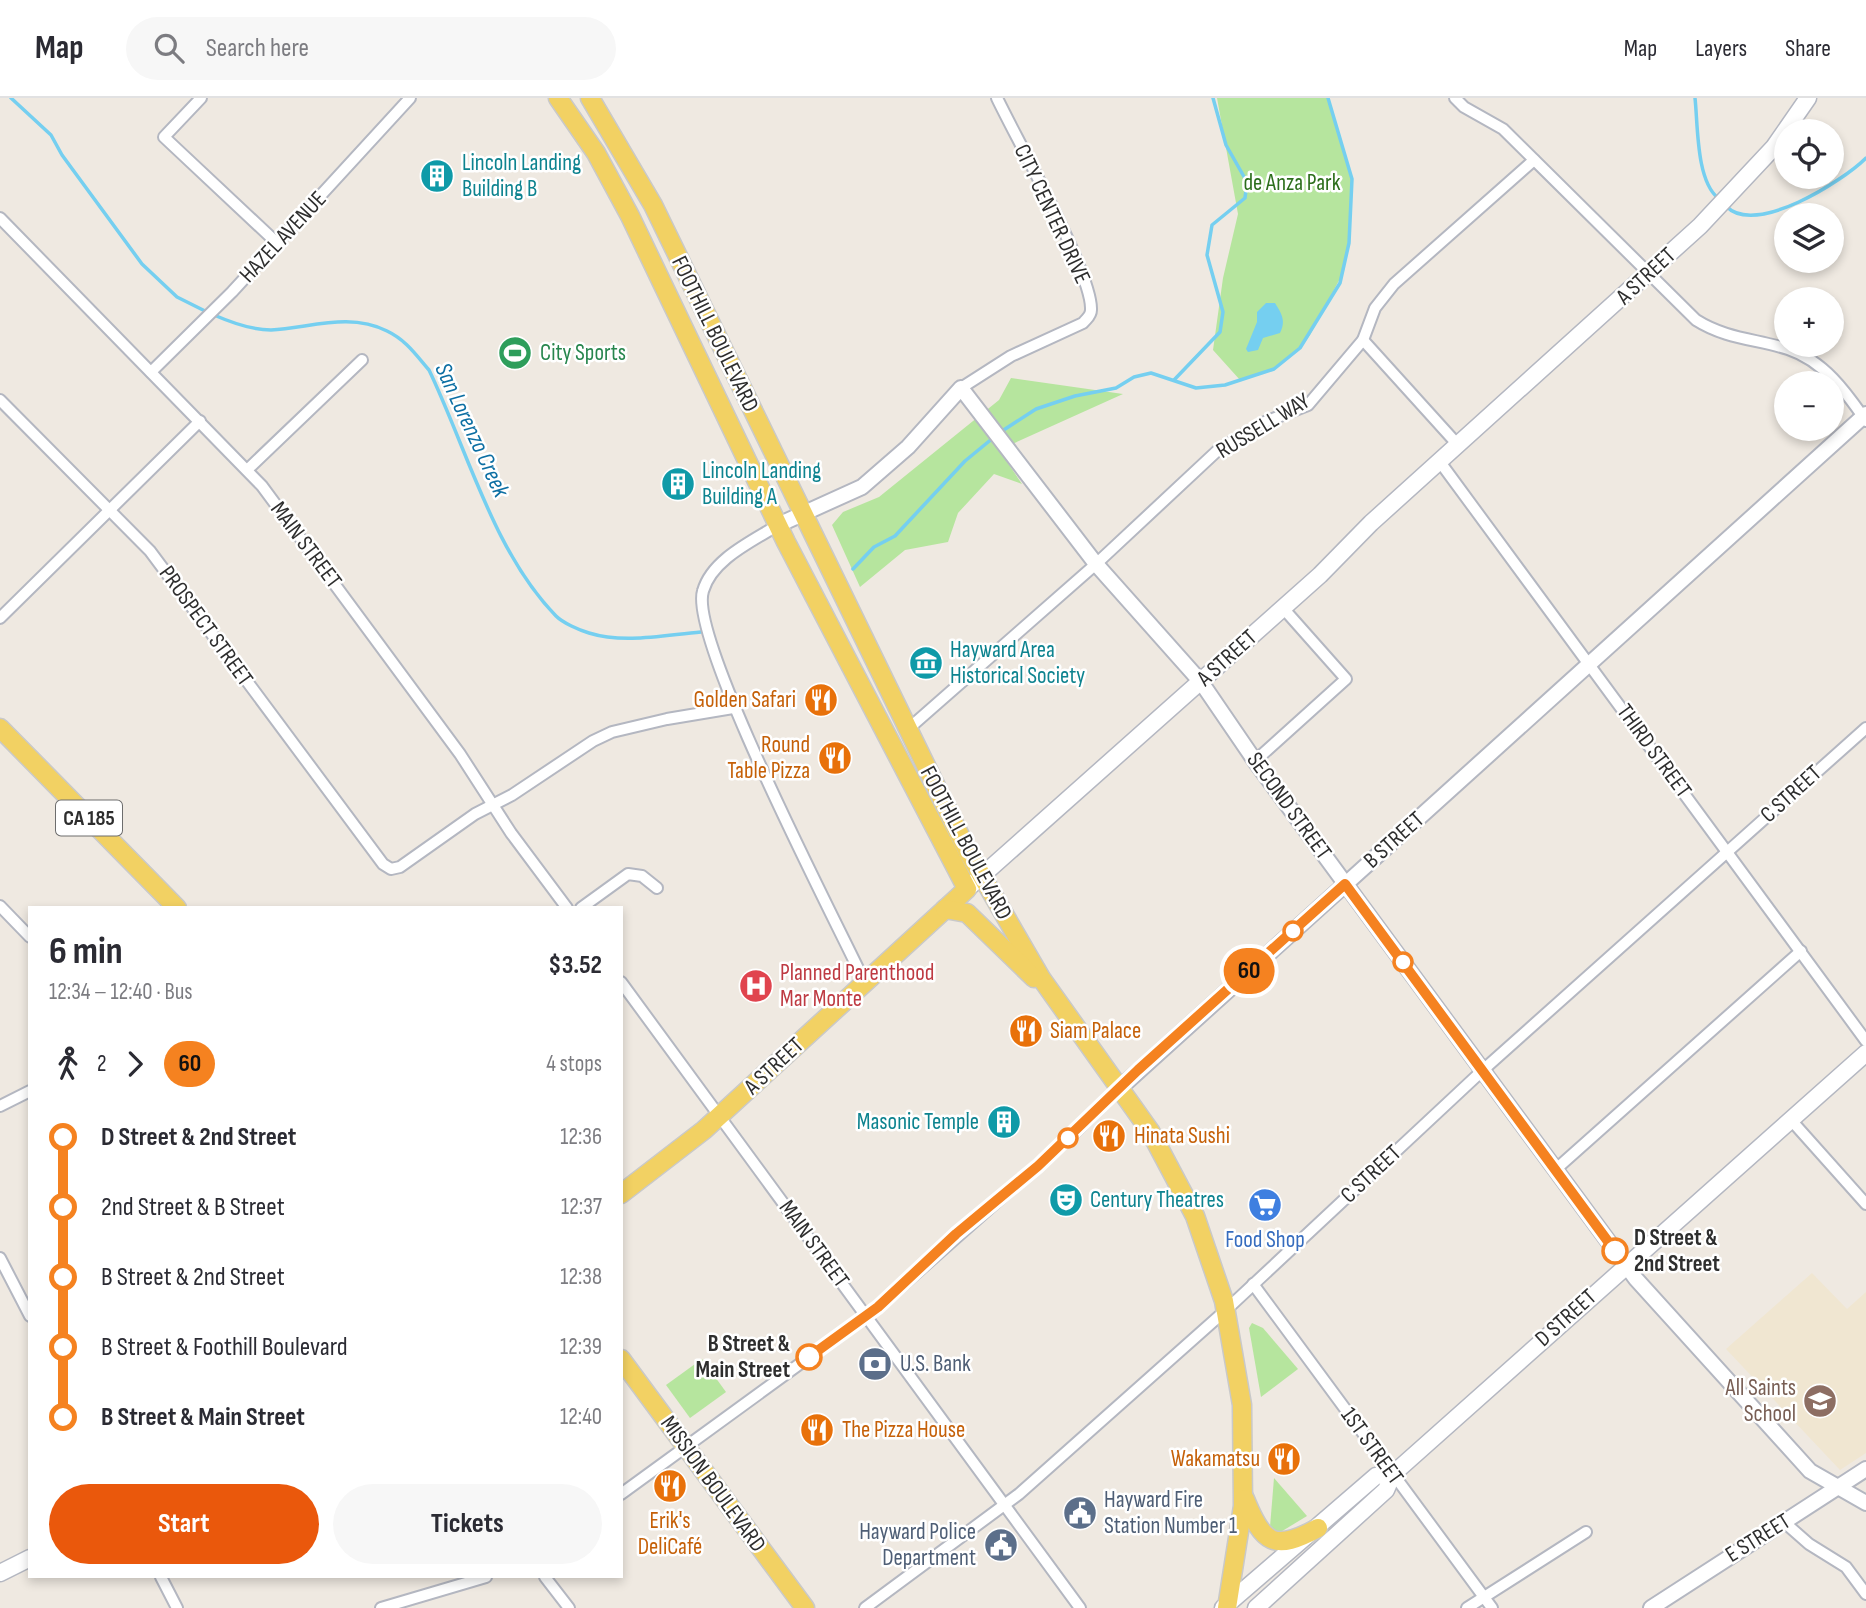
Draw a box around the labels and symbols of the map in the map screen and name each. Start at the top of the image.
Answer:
street label: CITY CENTER DRIVE [1008,140,1096,288]
place label: Lincoln Landing Building B [462,149,581,203]
building icon: Lincoln Landing Building B [418,157,456,195]
park label: de Anza Park [1243,169,1341,197]
street label: HAZEL AVENUE [234,186,332,288]
street label: A STREET [1610,241,1682,311]
street label: FOOTHILL BOULEVARD [665,252,765,416]
sports icon: City Sports [496,334,534,372]
place label: City Sports [540,339,626,367]
water label: San Lorenzo Creek [428,358,516,503]
street label: RUSSELL WAY [1211,387,1315,465]
place label: Lincoln Landing Building A [702,457,821,511]
building icon: Lincoln Landing Building A [659,465,697,503]
street label: MAIN STREET [264,496,348,594]
street label: PROSPECT STREET [153,560,259,692]
street label: A STREET [1190,624,1263,693]
place label: Hayward Area Historical Society [950,636,1085,690]
museum icon: Hayward Area Historical Society [907,644,945,682]
restaurant icon: Golden Safari [802,681,840,719]
place label: Golden Safari [693,686,796,714]
street label: THIRD STREET [1611,699,1697,803]
place label: Round Table Pizza [727,731,810,785]
restaurant icon: Round Table Pizza [816,739,854,777]
street label: SECOND STREET [1241,747,1337,865]
street label: C STREET [1755,759,1827,829]
street label: FOOTHILL BOULEVARD [914,761,1018,925]
road number: CA 185 [56,800,122,836]
street label: B STREET [1358,806,1430,874]
unlabelled marker [1283,921,1303,941]
line badge: 60 [1218,948,1280,994]
unlabelled marker [1393,952,1413,972]
place label: Planned Parenthood Mar Monte [780,959,934,1013]
hospital icon: Planned Parenthood Mar Monte [737,967,775,1005]
restaurant icon: Siam Palace [1007,1012,1045,1050]
place label: Siam Palace [1050,1017,1141,1045]
street label: A STREET [738,1031,810,1101]
building icon: Masonic Temple [985,1103,1023,1141]
place label: Masonic Temple [857,1108,979,1136]
restaurant icon: Hinata Sushi [1090,1117,1128,1155]
place label: Hinata Sushi [1134,1122,1230,1150]
unlabelled marker [1058,1128,1078,1148]
street label: C STREET [1335,1139,1407,1209]
theatre icon: Century Theatres [1047,1181,1085,1219]
place label: Century Theatres [1090,1186,1224,1214]
supermarket icon: Food Shop [1246,1186,1284,1224]
street label: MAIN STREET [773,1195,855,1293]
place label: D Street & 2nd Street [1634,1224,1720,1278]
place label: Food Shop [1225,1226,1305,1254]
marker: D Street & 2nd Street [1602,1238,1628,1264]
street label: D STREET [1530,1283,1602,1353]
place label: B Street & Main Street [696,1330,791,1384]
marker: B Street & Main Street [796,1344,822,1370]
bank icon: U.S. Bank [856,1345,894,1383]
place label: U.S. Bank [900,1350,971,1378]
place label: All Saints School [1725,1374,1796,1428]
school or university icon: All Saints School [1801,1382,1839,1420]
street label: 1ST STREET [1335,1402,1409,1490]
street label: MISSION BOULEVARD [654,1410,772,1558]
restaurant icon: The Pizza House [798,1411,836,1449]
place label: The Pizza House [842,1416,965,1444]
restaurant icon: Wakamatsu [1265,1440,1303,1478]
place label: Wakamatsu [1171,1445,1260,1473]
restaurant icon: Erik's DeliCafé [651,1467,689,1505]
place label: Hayward Fire Station Number 1 [1104,1486,1237,1540]
public building icon: Hayward Fire Station Number 1 [1061,1494,1099,1532]
place label: Erik's DeliCafé [638,1507,702,1561]
street label: E STREET [1720,1507,1796,1569]
place label: Hayward Police Department [859,1518,976,1572]
public building icon: Hayward Police Department [982,1526,1020,1564]

